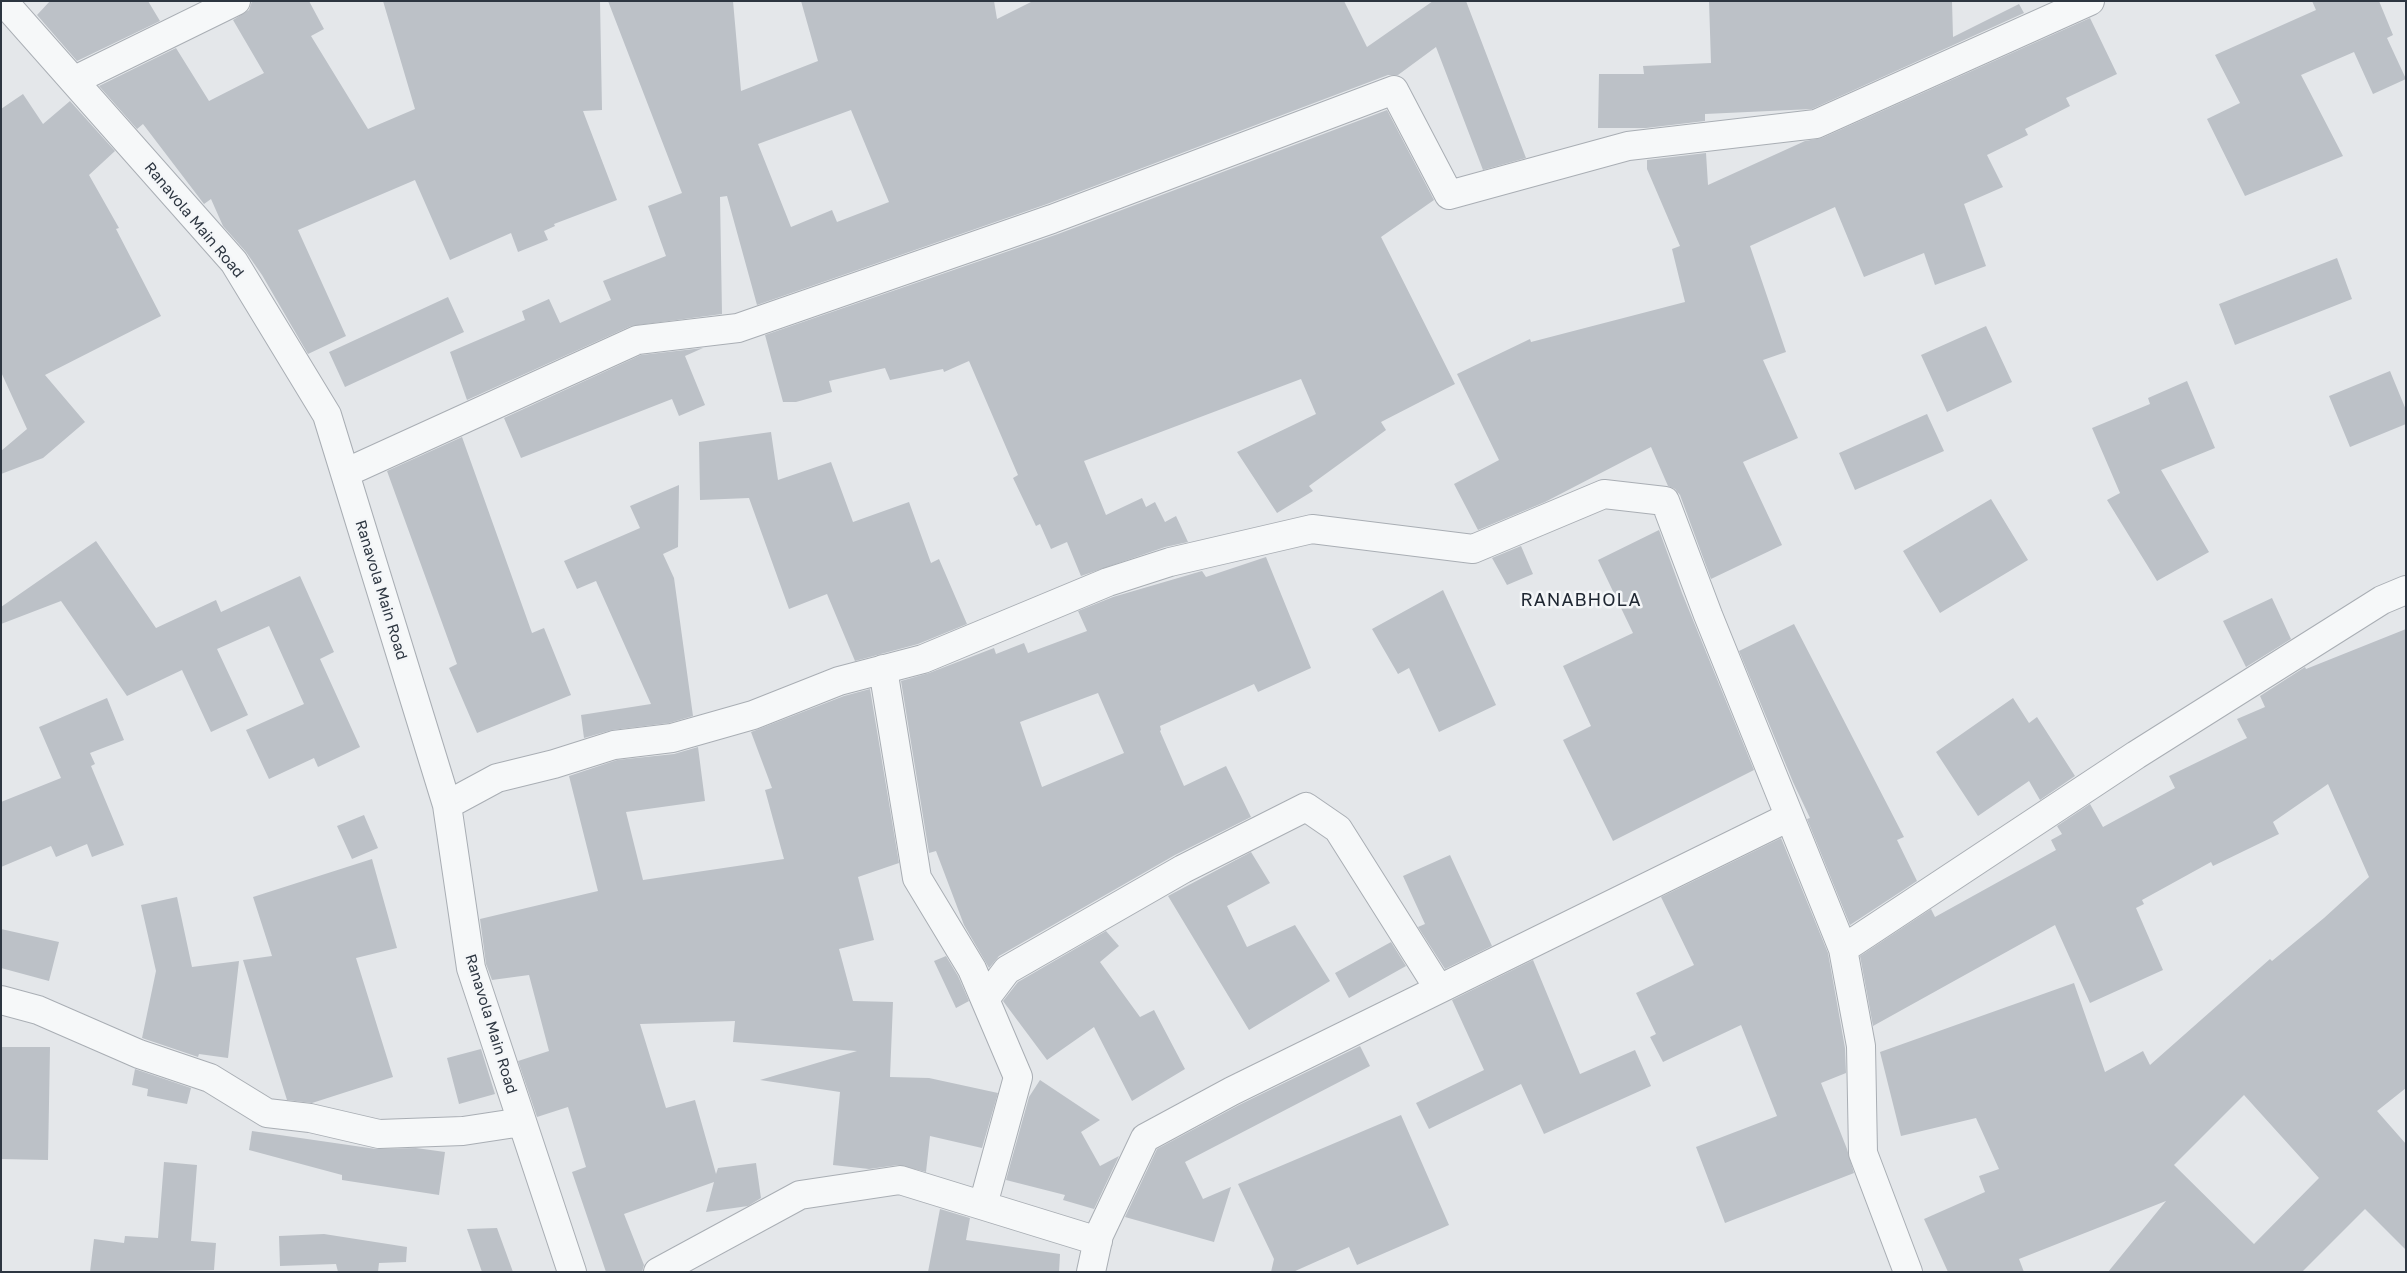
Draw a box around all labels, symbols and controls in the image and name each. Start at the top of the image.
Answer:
street label: Ranavola Main Road [140,159,248,281]
street label: Ranavola Main Road [351,518,411,662]
district label: RANABHOLA [1519,589,1643,611]
street label: Ranavola Main Road [461,952,521,1096]

